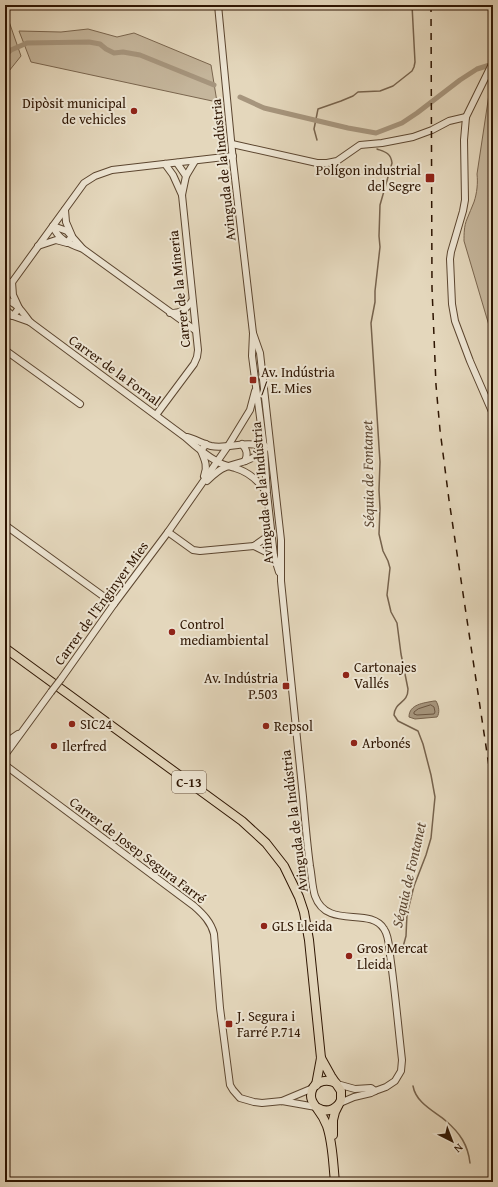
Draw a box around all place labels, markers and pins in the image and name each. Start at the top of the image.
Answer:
place label: Dipòsit municipal de vehicles [22,93,126,129]
marker: Dipòsit municipal de vehicles [129,106,139,116]
place label: Polígon industrial del Segre [316,160,421,196]
marker: Polígon industrial del Segre [424,172,436,184]
place label: Av. Indústria / E. Mies [261,362,335,398]
marker: Av. Indústria / E. Mies [248,375,258,385]
place label: Control mediambiental [180,614,269,650]
marker: Control mediambiental [167,627,177,637]
place label: Cartonajes Vallés [354,657,416,693]
place label: Av. Indústria P.503 [204,668,278,704]
marker: Cartonajes Vallés [341,670,351,680]
marker: Av. Indústria P.503 [281,681,291,691]
place label: SIC24 [80,714,112,734]
place label: Repsol [274,716,313,736]
marker: SIC24 [67,719,77,729]
marker: Repsol [261,721,271,731]
place label: Arbonés [362,733,411,753]
place label: Ilerfred [62,736,107,756]
marker: Arbonés [349,738,359,748]
marker: Ilerfred [49,741,59,751]
place label: GLS Lleida [272,916,333,936]
marker: GLS Lleida [259,921,269,931]
place label: Gros Mercat Lleida [357,938,428,974]
marker: Gros Mercat Lleida [344,951,354,961]
place label: J. Segura i Farré P.714 [235,1006,301,1042]
marker: J. Segura i Farré P.714 [224,1019,234,1029]

